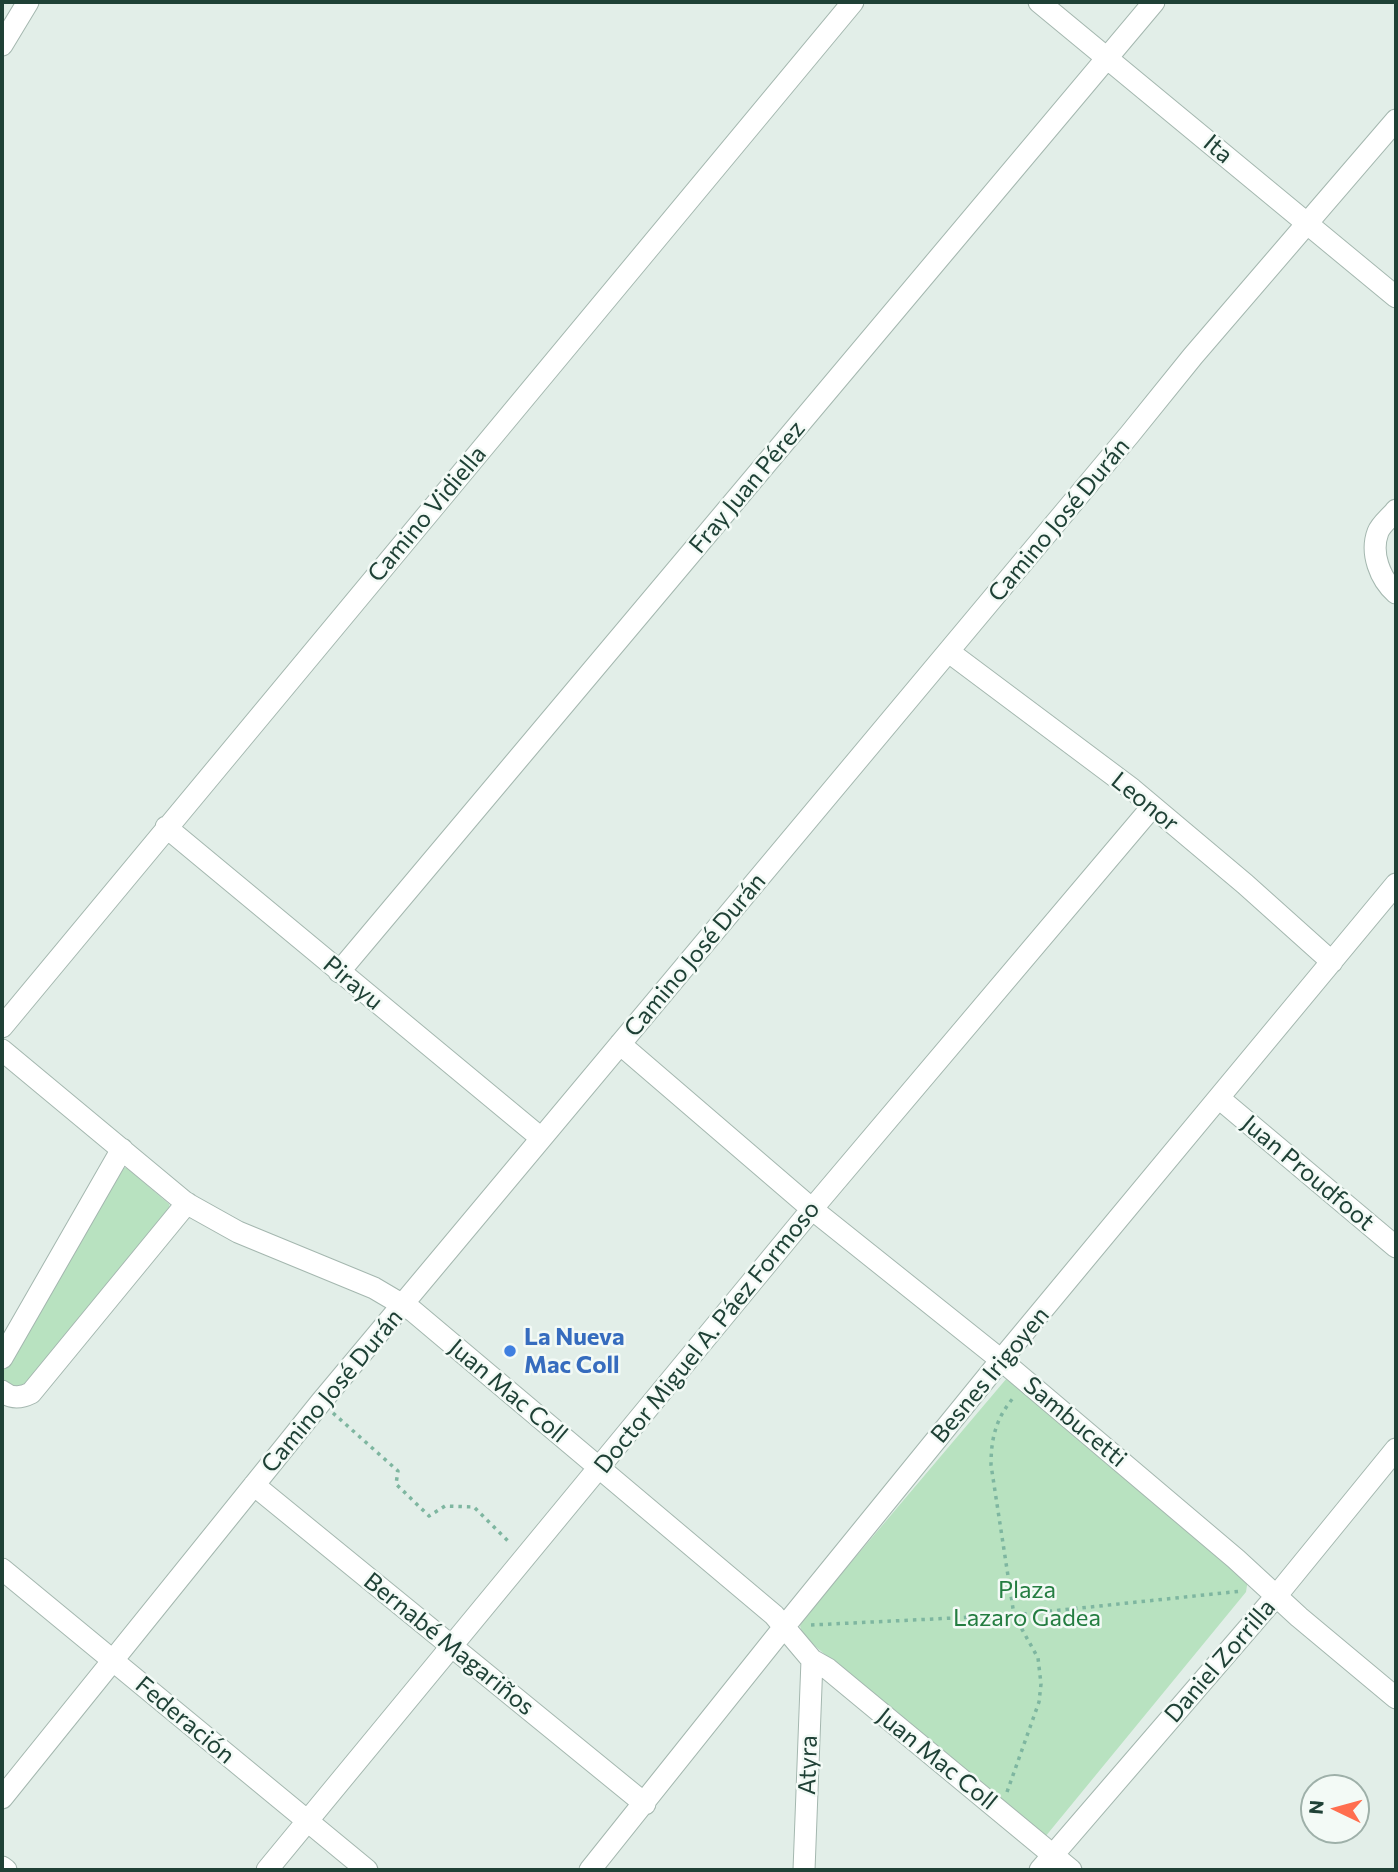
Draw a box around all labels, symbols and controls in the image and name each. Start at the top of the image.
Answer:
street label: Ita [1198,129,1238,169]
street label: Fray Juan Pérez [683,415,811,559]
street label: Camino José Durán [982,432,1136,608]
street label: Camino Vidiella [362,440,492,588]
street label: Leonor [1105,766,1185,838]
street label: Camino José Durán [618,867,772,1043]
street label: Pirayu [317,950,389,1016]
street label: Juan Proudfoot [1236,1109,1380,1237]
street label: Doctor Miguel A. Páez Formoso [588,1195,826,1479]
street label: Besnes Irigoyen [925,1301,1055,1449]
street label: Camino José Durán [255,1303,409,1479]
place label: La Nueva Mac Coll [524,1323,625,1379]
street label: Juan Mac Coll [443,1333,573,1449]
marker: La Nueva Mac Coll [502,1343,518,1359]
street label: Sambucetti [1018,1371,1132,1473]
street label: Bernabé Magariños [358,1567,540,1721]
park label: Plaza Lazaro Gadea [953,1576,1101,1632]
street label: Daniel Zorrilla [1159,1593,1281,1729]
street label: Federación [130,1670,240,1770]
street label: Juan Mac Coll [871,1702,1003,1816]
street label: Atyra [793,1735,823,1795]
north arrow [1300,1774,1370,1844]
text: N [1303,1799,1328,1815]

